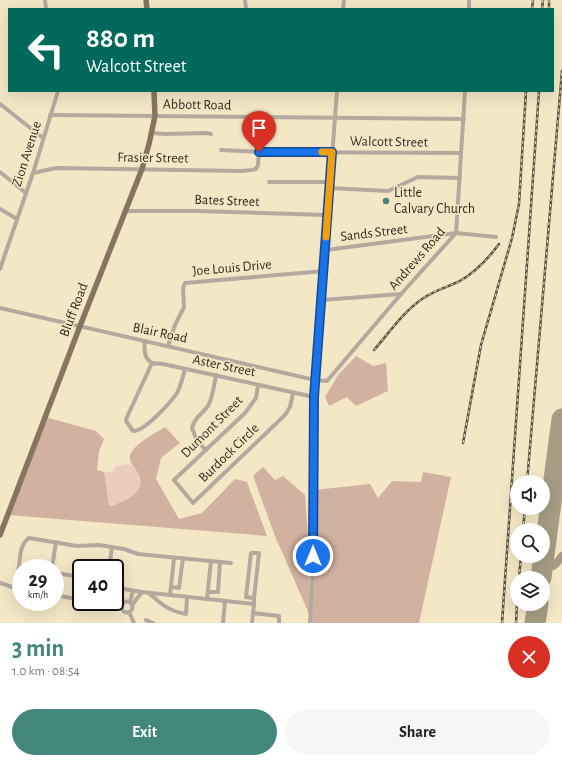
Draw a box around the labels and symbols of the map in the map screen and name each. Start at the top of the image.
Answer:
street label: Abbott Road [163,97,231,113]
pin [242,111,276,152]
street label: Zion Avenue [10,120,44,188]
street label: Walcott Street [350,134,429,150]
street label: Frasier Street [117,150,189,166]
place label: Little Calvary Church [394,186,475,216]
street label: Bates Street [194,193,260,209]
marker: Little Calvary Church [381,196,391,206]
street label: Sands Street [340,222,409,244]
street label: Andrews Road [386,225,448,293]
street label: Joe Louis Drive [192,258,272,278]
street label: Bluff Road [57,281,91,339]
street label: Blair Road [131,320,189,346]
street label: Aster Street [191,353,257,380]
street label: Dumont Street [178,393,246,461]
street label: Burdock Circle [196,421,262,485]
position arrow [292,535,334,577]
speed limit sign: 40 [72,559,124,611]

